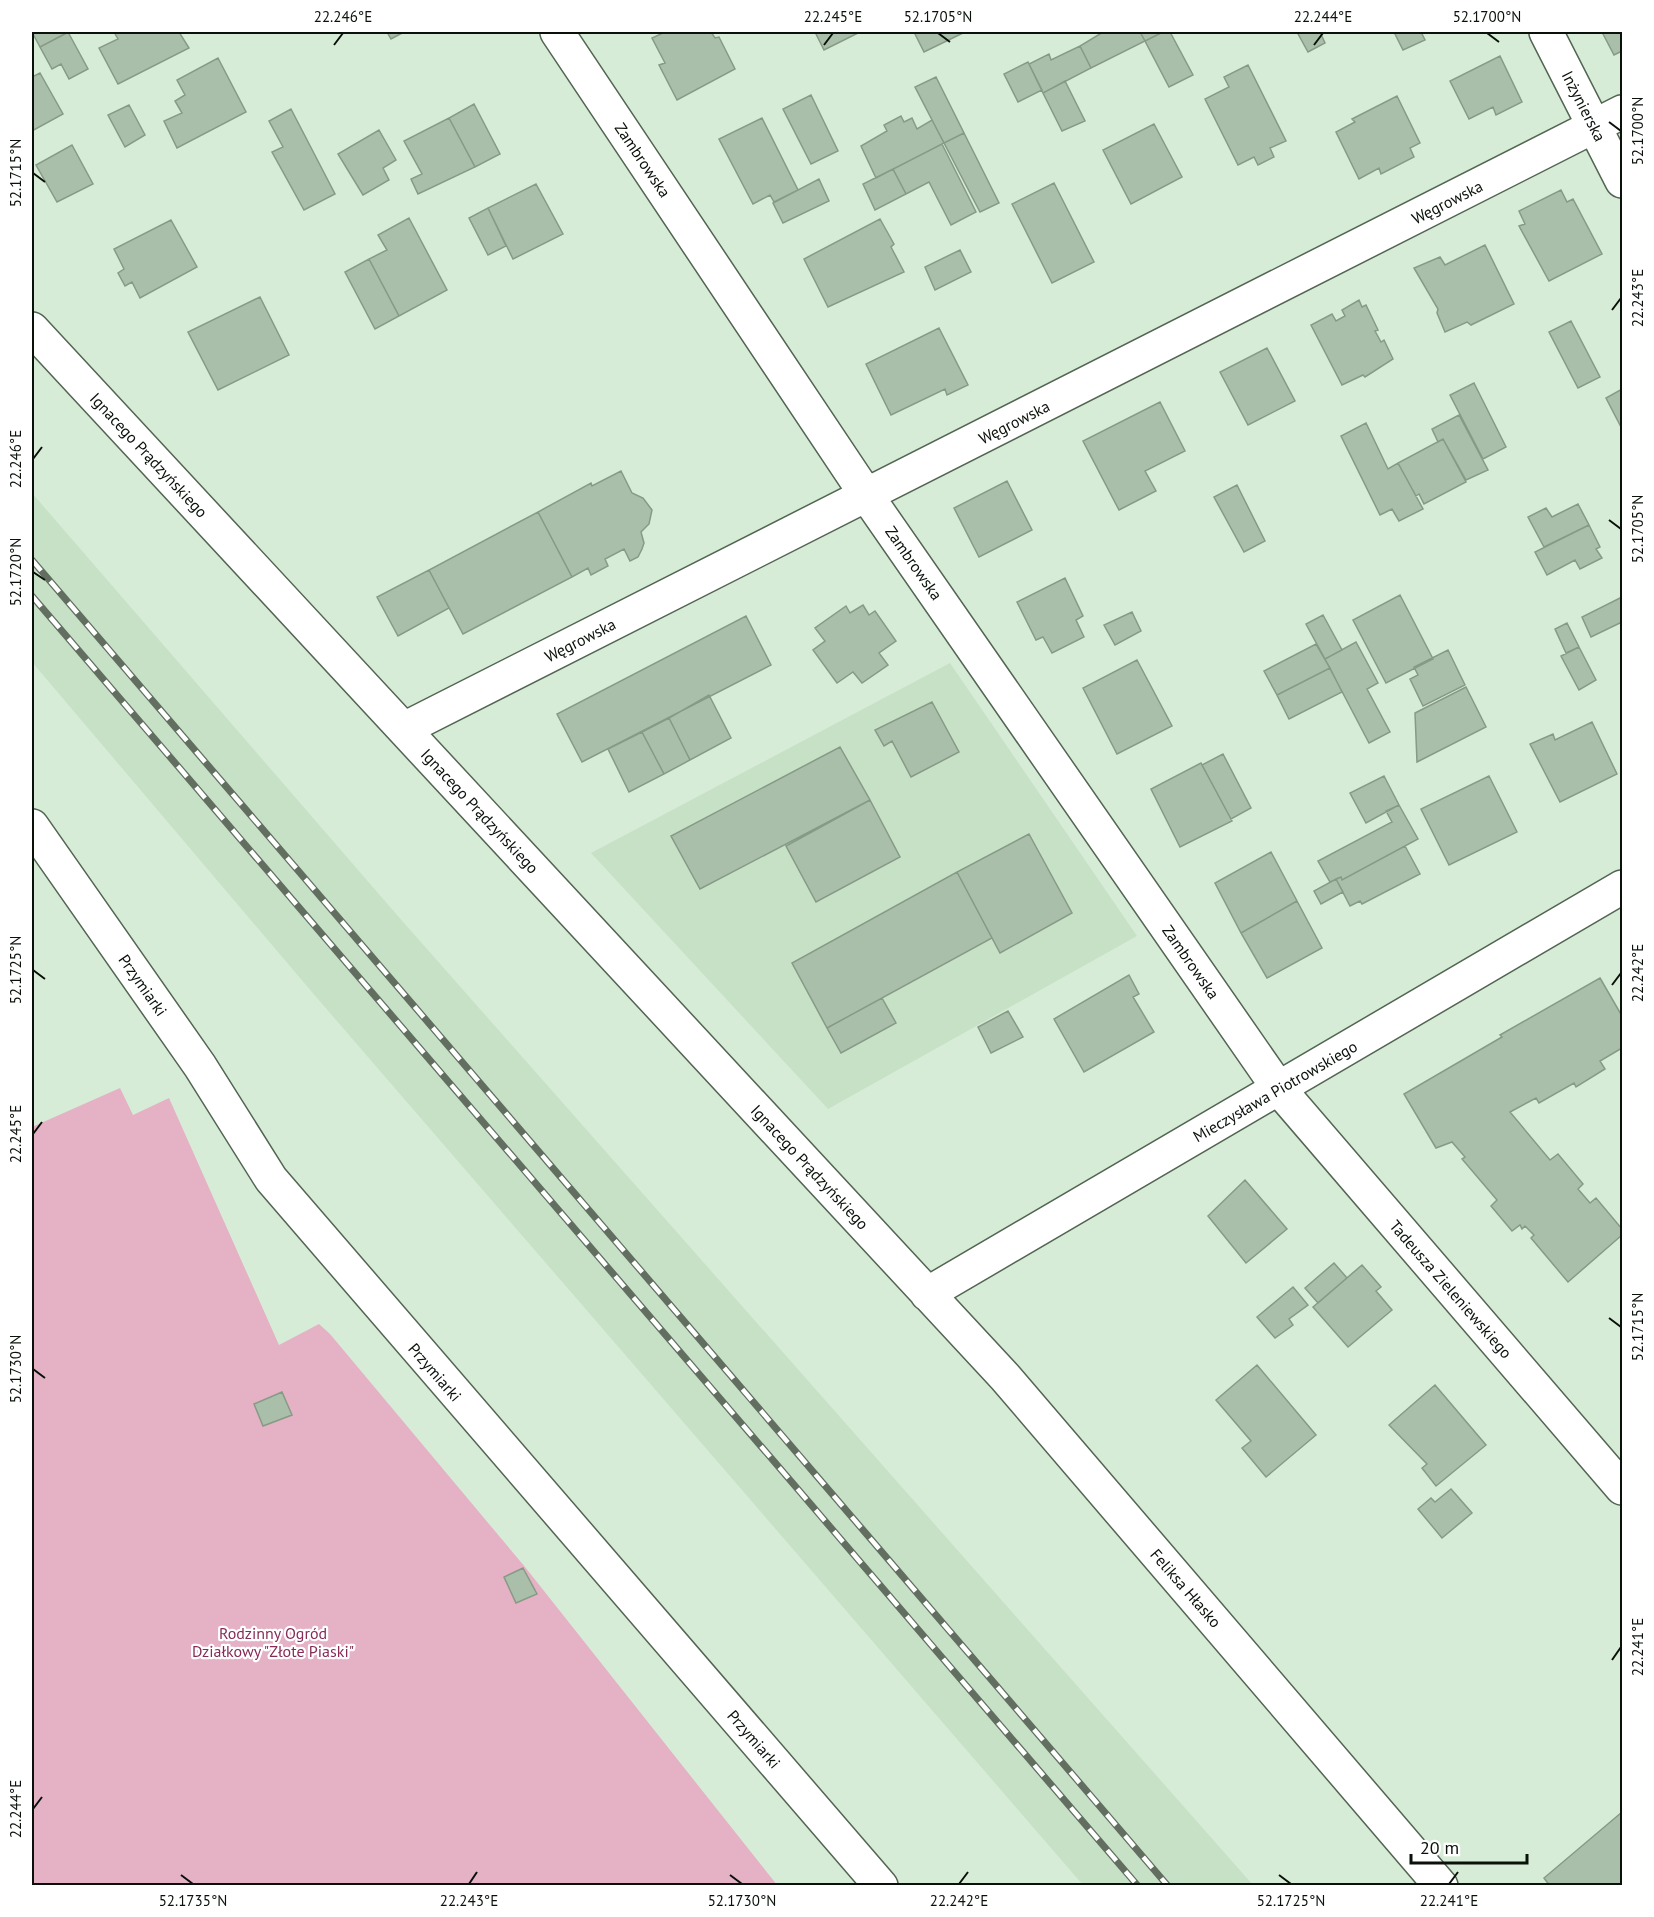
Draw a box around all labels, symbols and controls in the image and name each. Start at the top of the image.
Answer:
text: 22.246°E [314,7,372,26]
text: 22.245°E [804,7,862,26]
text: 52.1705°N [904,7,972,26]
text: 22.244°E [1294,7,1352,26]
text: 52.1700°N [1453,7,1521,26]
street label: Inżynierska [1558,67,1610,145]
text: 52.1700°N [1628,97,1647,165]
street label: Zambrowska [611,119,675,201]
text: 52.1715°N [6,139,25,207]
street label: Węgrowska [1408,176,1486,228]
text: 22.243°E [1628,269,1647,327]
street label: Ignacego Prądzyńskiego [86,388,212,522]
street label: Węgrowska [975,396,1053,448]
text: 22.246°E [6,430,25,488]
text: 52.1705°N [1628,495,1647,563]
street label: Zambrowska [881,522,947,604]
text: 52.1720°N [6,538,25,606]
street label: Węgrowska [541,614,619,666]
street label: Ignacego Prądzyńskiego [417,744,543,878]
street label: Zambrowska [1158,921,1224,1003]
text: 52.1725°N [6,936,25,1004]
text: 22.242°E [1628,944,1647,1002]
street label: Przymiarki [114,950,172,1020]
street label: Mieczysława Piotrowskiego [1189,1036,1361,1146]
street label: Ignacego Prądzyńskiego [747,1100,873,1234]
text: 22.245°E [6,1105,25,1163]
street label: Tadeusza Zieleniewskiego [1385,1216,1517,1362]
text: 52.1715°N [1628,1293,1647,1361]
text: 52.1730°N [6,1335,25,1403]
street label: Przymiarki [404,1339,466,1405]
street label: Feliksa Hłasko [1146,1544,1226,1632]
text: 22.241°E [1628,1618,1647,1676]
park label: Rodzinny Ogród Działkowy "Złote Piaski" [192,1623,354,1661]
street label: Przymiarki [723,1706,785,1772]
text: 22.244°E [6,1780,25,1838]
scale bar [1411,1827,1526,1865]
text: 20 m [1420,1836,1459,1859]
text: 52.1735°N [159,1891,227,1910]
text: 22.243°E [440,1891,498,1910]
text: 52.1730°N [708,1891,776,1910]
text: 22.242°E [930,1891,988,1910]
text: 52.1725°N [1257,1891,1325,1910]
text: 22.241°E [1420,1891,1478,1910]

